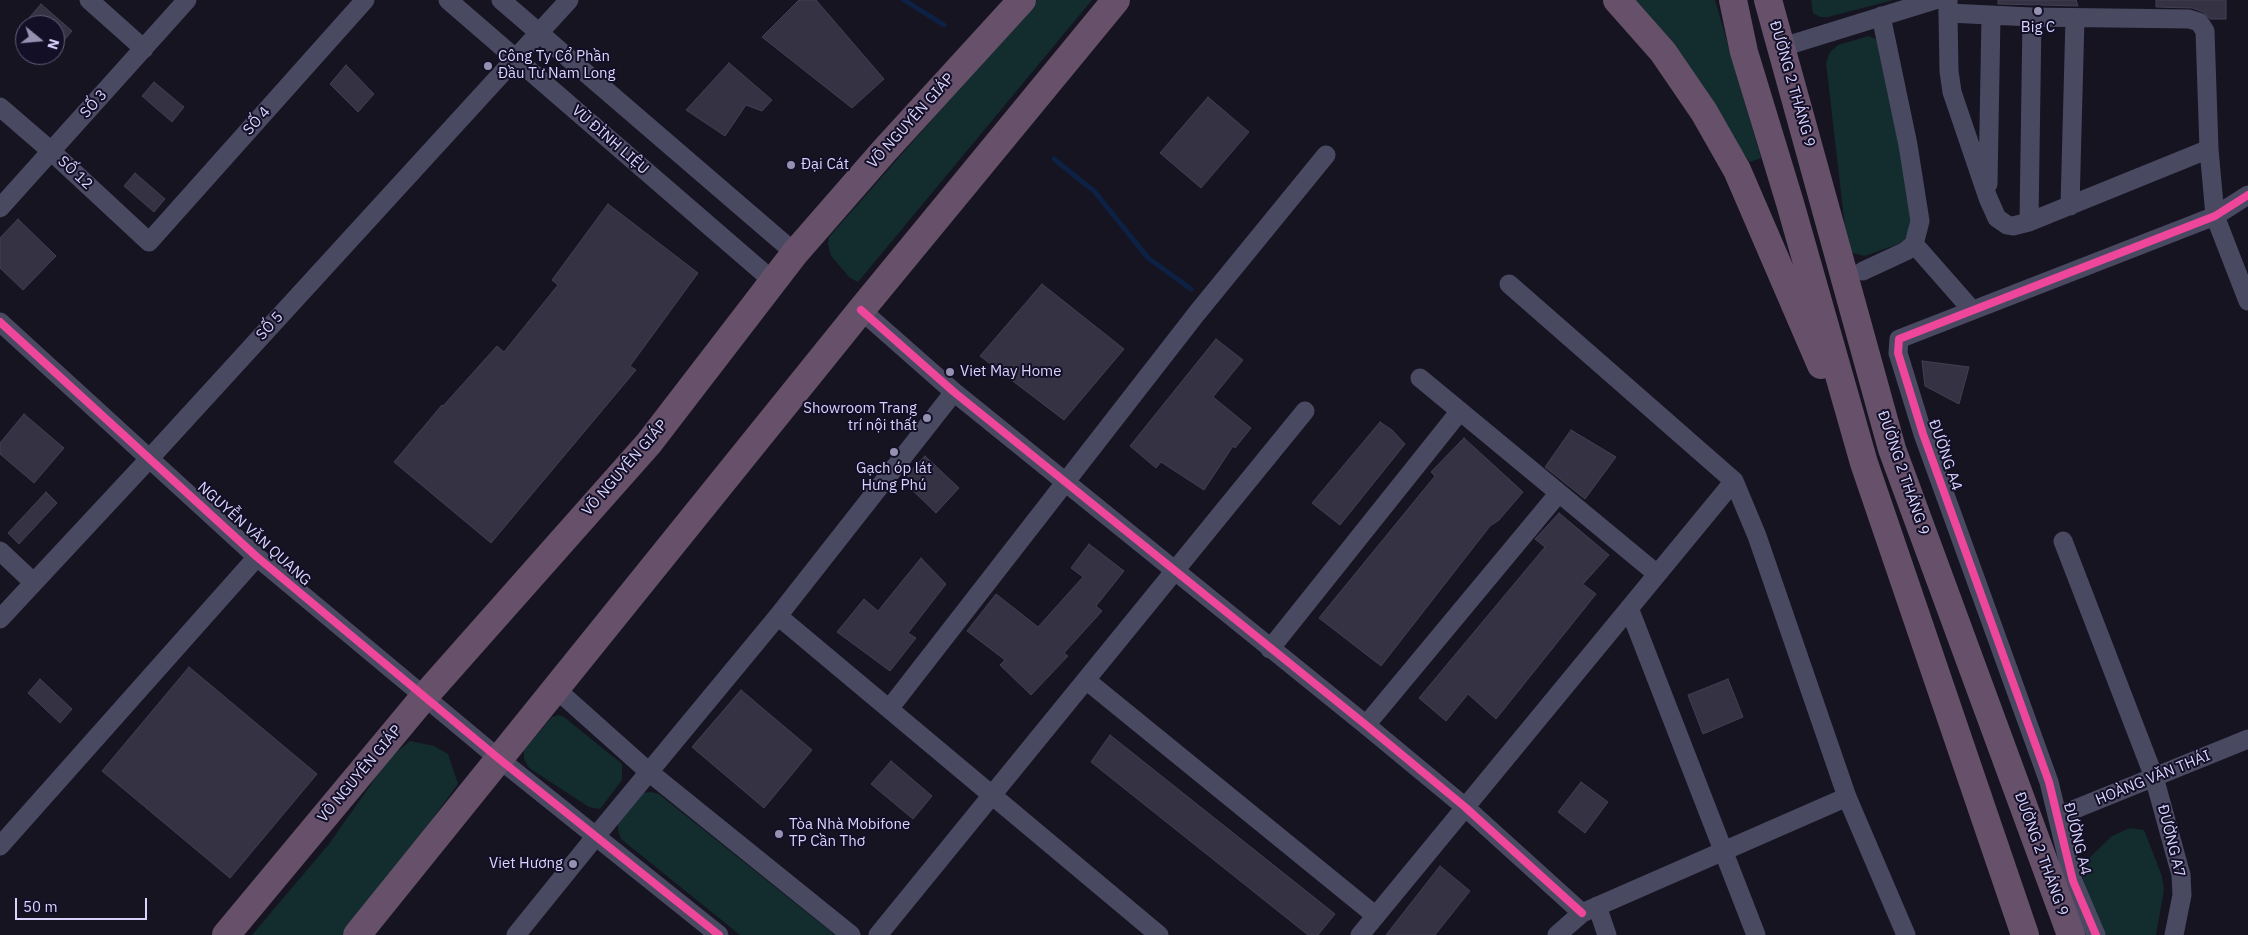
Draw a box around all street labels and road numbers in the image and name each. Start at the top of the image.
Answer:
street label: ĐƯỜNG 2 THÁNG 9 [1765,19,1819,149]
street label: VÕ NGUYÊN GIÁP [864,70,958,172]
street label: SỐ 3 [77,86,111,122]
street label: VŨ ĐÌNH LIỆU [568,102,652,178]
street label: SỐ 4 [240,103,274,139]
street label: SỐ 12 [54,152,96,194]
street label: SỐ 5 [253,308,287,344]
street label: ĐƯỜNG 2 THÁNG 9 [1873,408,1933,538]
street label: VÕ NGUYÊN GIÁP [578,416,672,520]
street label: ĐƯỜNG A4 [1924,417,1966,493]
street label: NGUYỄN VĂN QUANG [194,478,314,590]
street label: VÕ NGUYÊN GIÁP [314,722,406,826]
street label: HOÀNG VĂN THÁI [2093,747,2213,809]
street label: ĐƯỜNG 2 THÁNG 9 [2010,790,2072,918]
street label: ĐƯỜNG A4 [2059,801,2095,877]
street label: ĐƯỜNG A7 [2153,803,2189,879]

